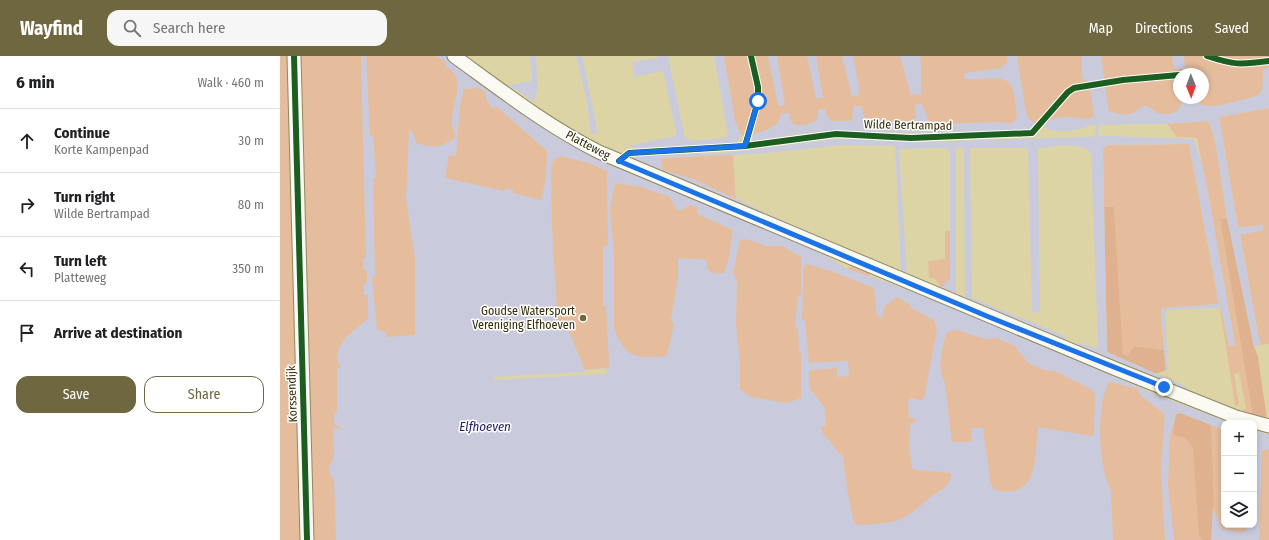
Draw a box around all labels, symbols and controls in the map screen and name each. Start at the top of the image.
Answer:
search box [107,10,387,46]
text: Wayfind [20,17,83,40]
icon: search [121,17,143,39]
text: Search here [153,19,225,37]
text: Map [1089,20,1113,37]
text: Directions [1135,20,1193,37]
text: Saved [1215,20,1249,37]
north arrow [1173,68,1209,104]
text: 6 min [16,72,55,93]
text: Walk · 460 m [197,75,264,90]
route start [749,92,767,110]
street label: Wilde Bertrampad [864,117,952,133]
text: Continue [54,124,110,142]
street label: Platteweg [563,128,613,163]
icon: ahead [16,130,38,152]
text: 30 m [238,133,264,148]
text: Korte Kampenpad [54,142,149,157]
text: Turn right [54,188,115,206]
icon: right [16,194,38,216]
text: 80 m [238,197,264,212]
text: Wilde Bertrampad [54,206,150,221]
text: Turn left [54,252,107,270]
icon: left [16,258,38,280]
text: 350 m [232,261,264,276]
text: Platteweg [54,270,106,285]
place label: Goudse Watersport Vereniging Elfhoeven [472,304,575,332]
marker: Goudse Watersport Vereniging Elfhoeven [578,313,588,323]
icon: arrive [16,322,38,344]
text: Arrive at destination [54,324,182,342]
street label: Korssendijk [284,365,300,423]
button: Save [16,376,136,413]
button: Share [144,376,264,413]
route end [1155,378,1173,396]
water label: Elfhoeven [459,419,511,434]
map controls [1221,420,1257,528]
button: + [1221,420,1257,456]
button: − [1221,456,1257,492]
button: layers [1221,492,1257,528]

